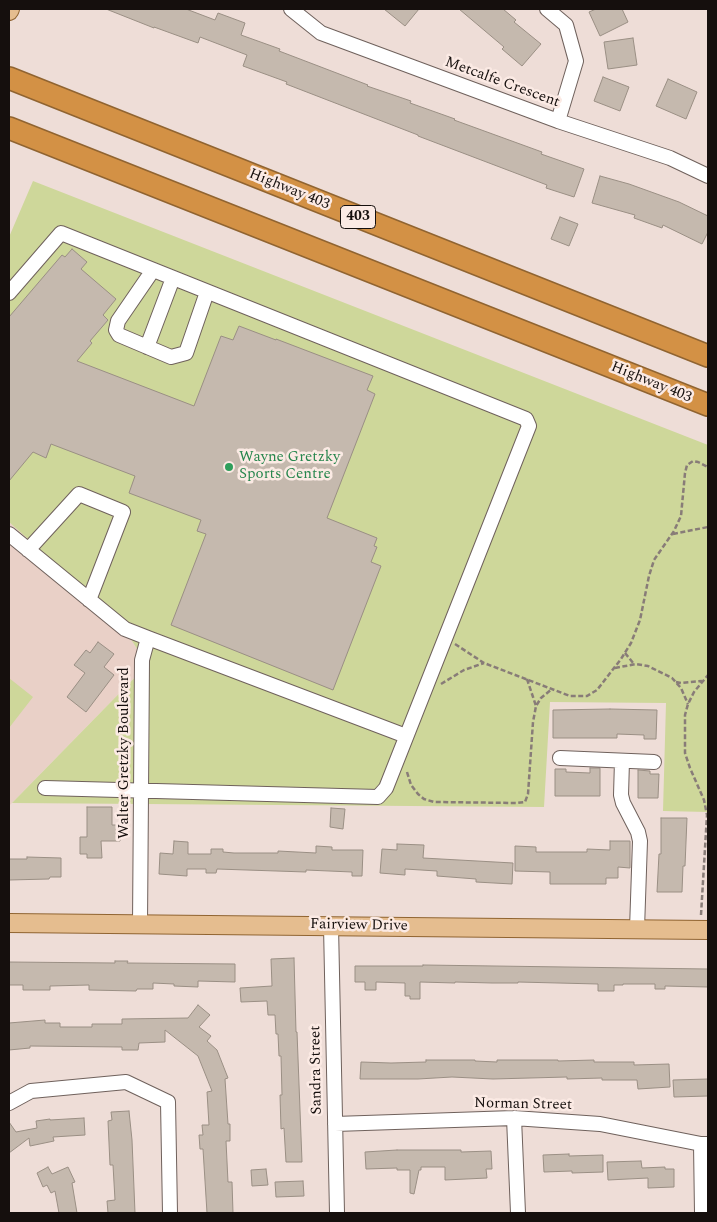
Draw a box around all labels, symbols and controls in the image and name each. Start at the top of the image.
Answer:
street label: Metcalfe Crescent [442,54,562,112]
street label: Highway 403 [246,166,332,214]
road number: 403 [340,206,376,228]
street label: Highway 403 [608,359,694,407]
place label: Wayne Gretzky Sports Centre [239,449,340,484]
marker: Wayne Gretzky Sports Centre [223,461,235,473]
street label: Walter Gretzky Boulevard [116,667,134,839]
street label: Fairview Drive [310,916,408,936]
street label: Sandra Street [307,1025,327,1115]
street label: Norman Street [474,1095,572,1115]

